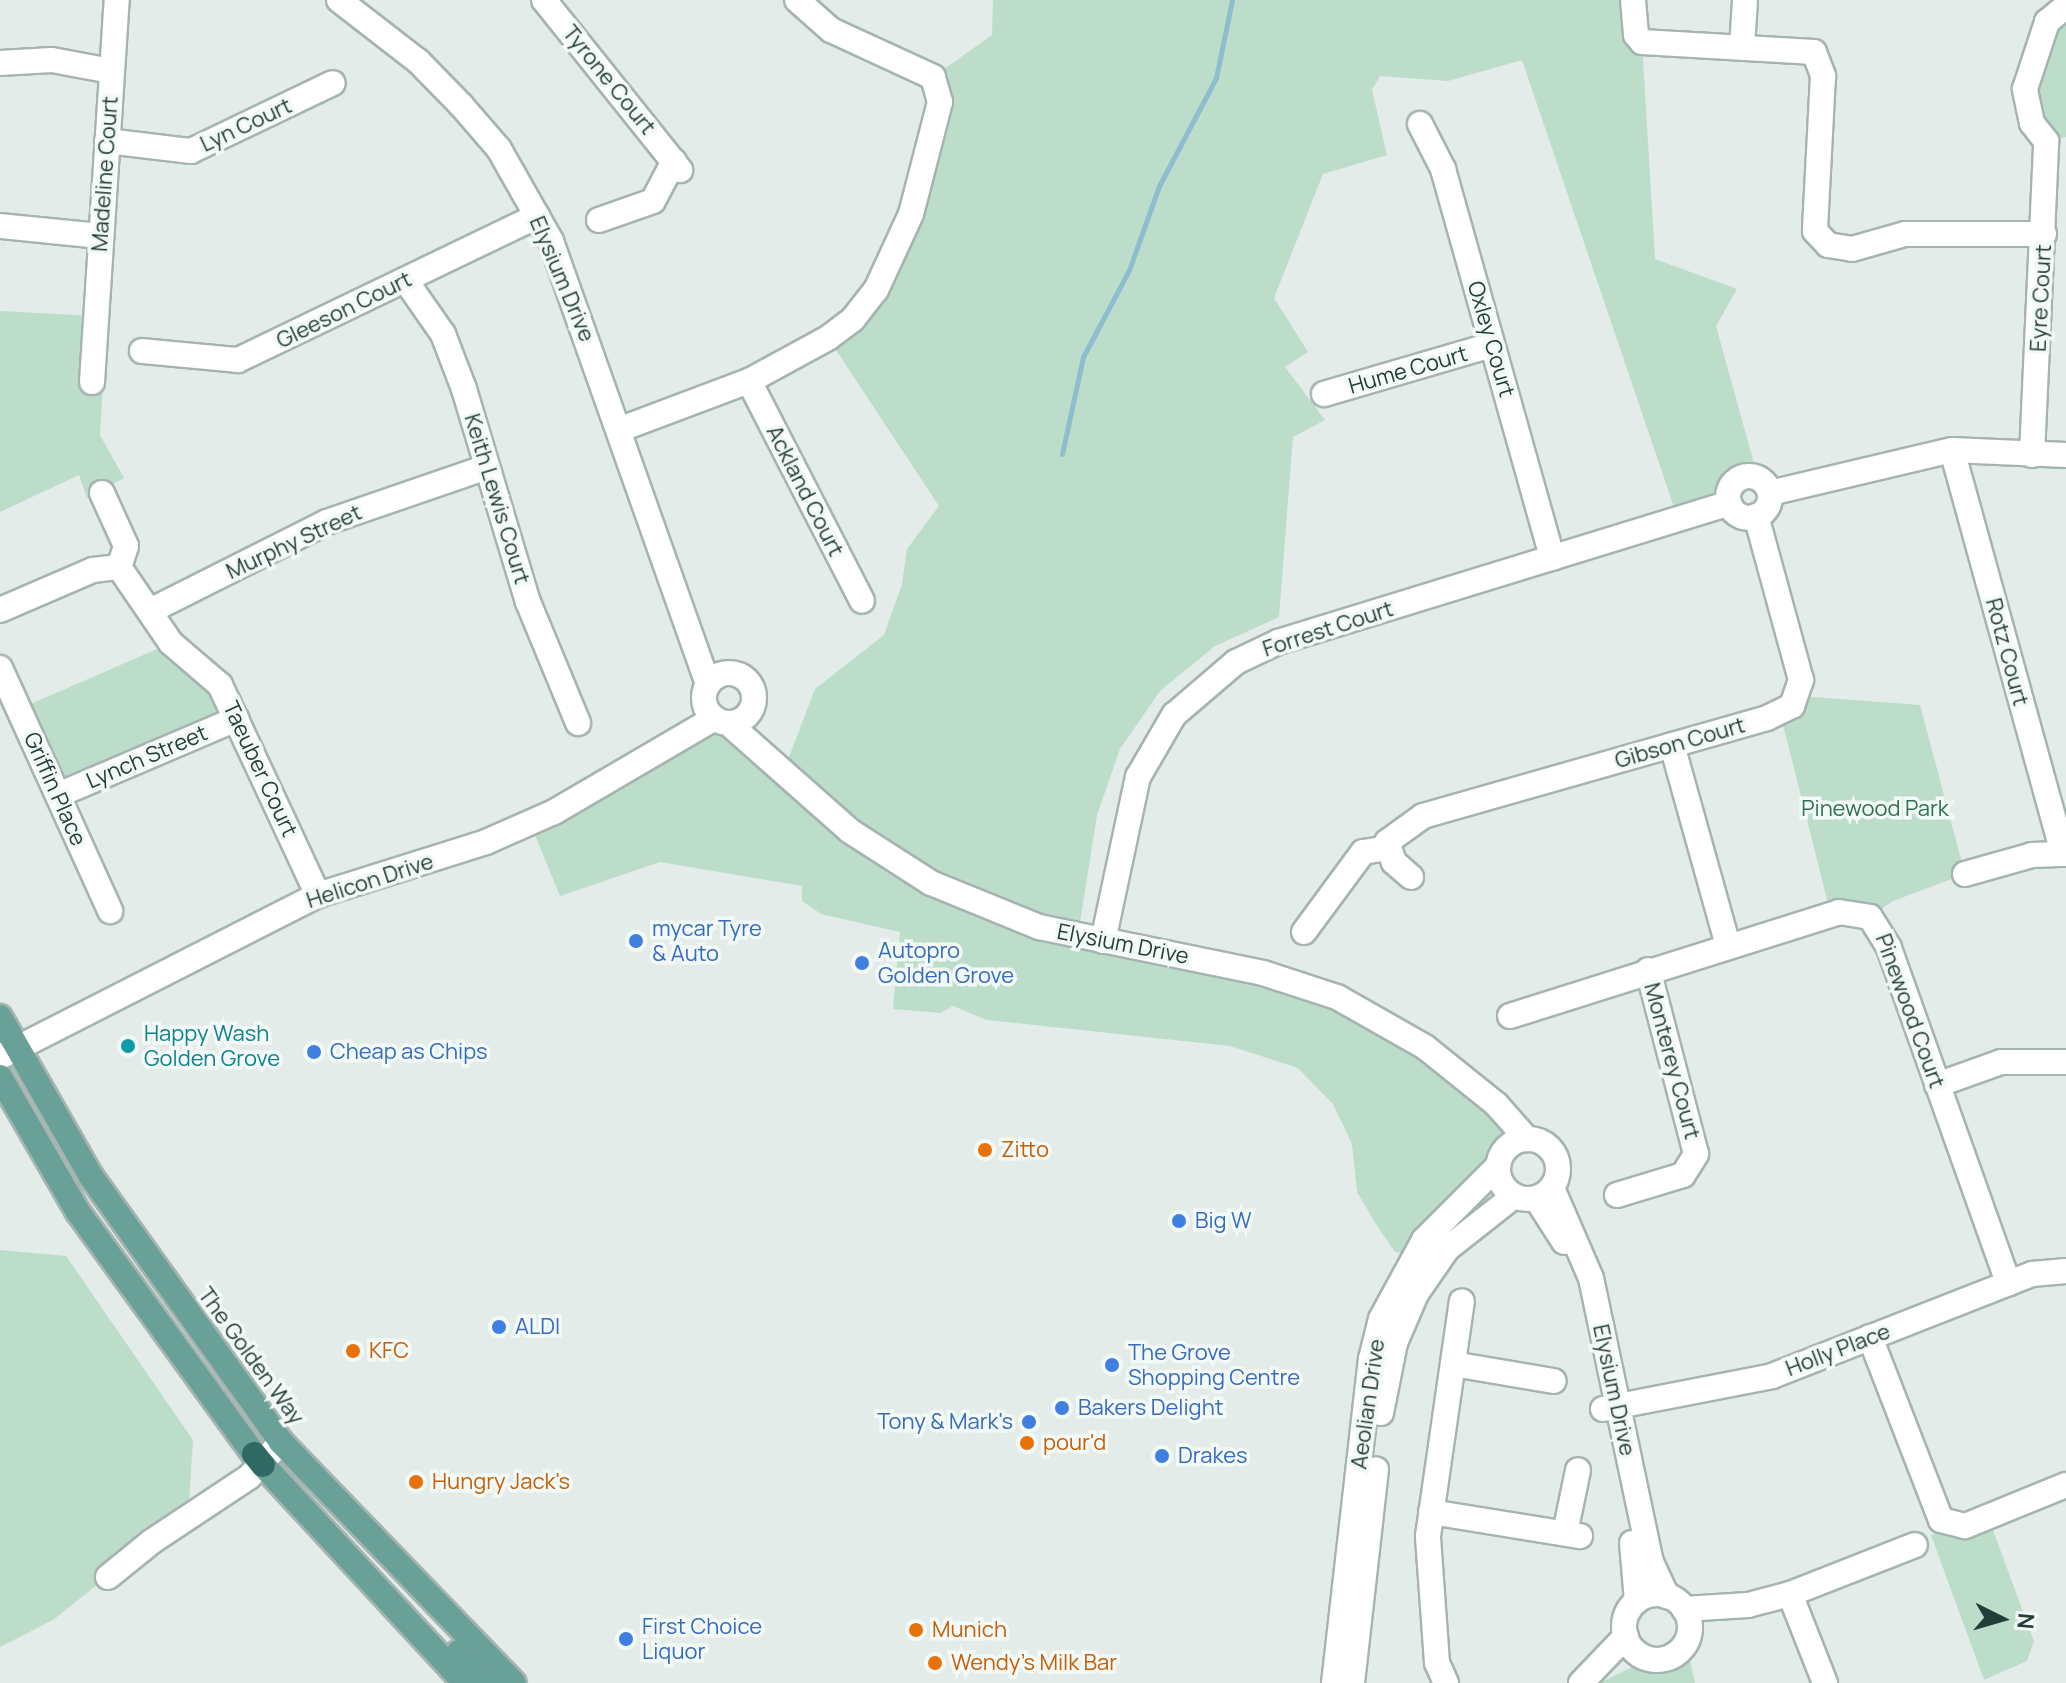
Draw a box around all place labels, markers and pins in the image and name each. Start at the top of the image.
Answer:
place label: mycar Tyre & Auto [652,915,762,966]
marker: mycar Tyre & Auto [627,932,645,950]
place label: Autopro Golden Grove [878,937,1014,988]
marker: Autopro Golden Grove [853,954,871,972]
place label: Happy Wash Golden Grove [144,1020,280,1072]
marker: Happy Wash Golden Grove [119,1037,137,1055]
place label: Cheap as Chips [330,1039,488,1065]
marker: Cheap as Chips [305,1043,323,1061]
place label: Zitto [1001,1137,1049,1163]
marker: Zitto [976,1141,994,1159]
place label: Big W [1195,1208,1252,1234]
marker: Big W [1170,1212,1188,1230]
place label: ALDI [515,1314,560,1340]
marker: ALDI [490,1318,508,1336]
place label: KFC [369,1338,409,1364]
place label: The Grove Shopping Centre [1128,1339,1300,1390]
marker: KFC [344,1342,362,1360]
marker: The Grove Shopping Centre [1103,1356,1121,1374]
place label: Bakers Delight [1078,1395,1224,1421]
marker: Bakers Delight [1053,1399,1071,1417]
place label: Tony & Mark's [877,1409,1013,1435]
marker: Tony & Mark's [1020,1413,1038,1431]
place label: pour'd [1043,1430,1106,1456]
marker: pour'd [1018,1434,1036,1452]
place label: Drakes [1178,1443,1248,1469]
marker: Drakes [1153,1447,1171,1465]
place label: Hungry Jack's [432,1469,570,1495]
marker: Hungry Jack's [407,1473,425,1491]
place label: First Choice Liquor [642,1613,762,1664]
place label: Munich [932,1617,1007,1643]
marker: Munich [907,1621,925,1639]
marker: First Choice Liquor [617,1630,635,1648]
place label: Wendy's Milk Bar [951,1650,1117,1676]
marker: Wendy's Milk Bar [926,1654,944,1672]

